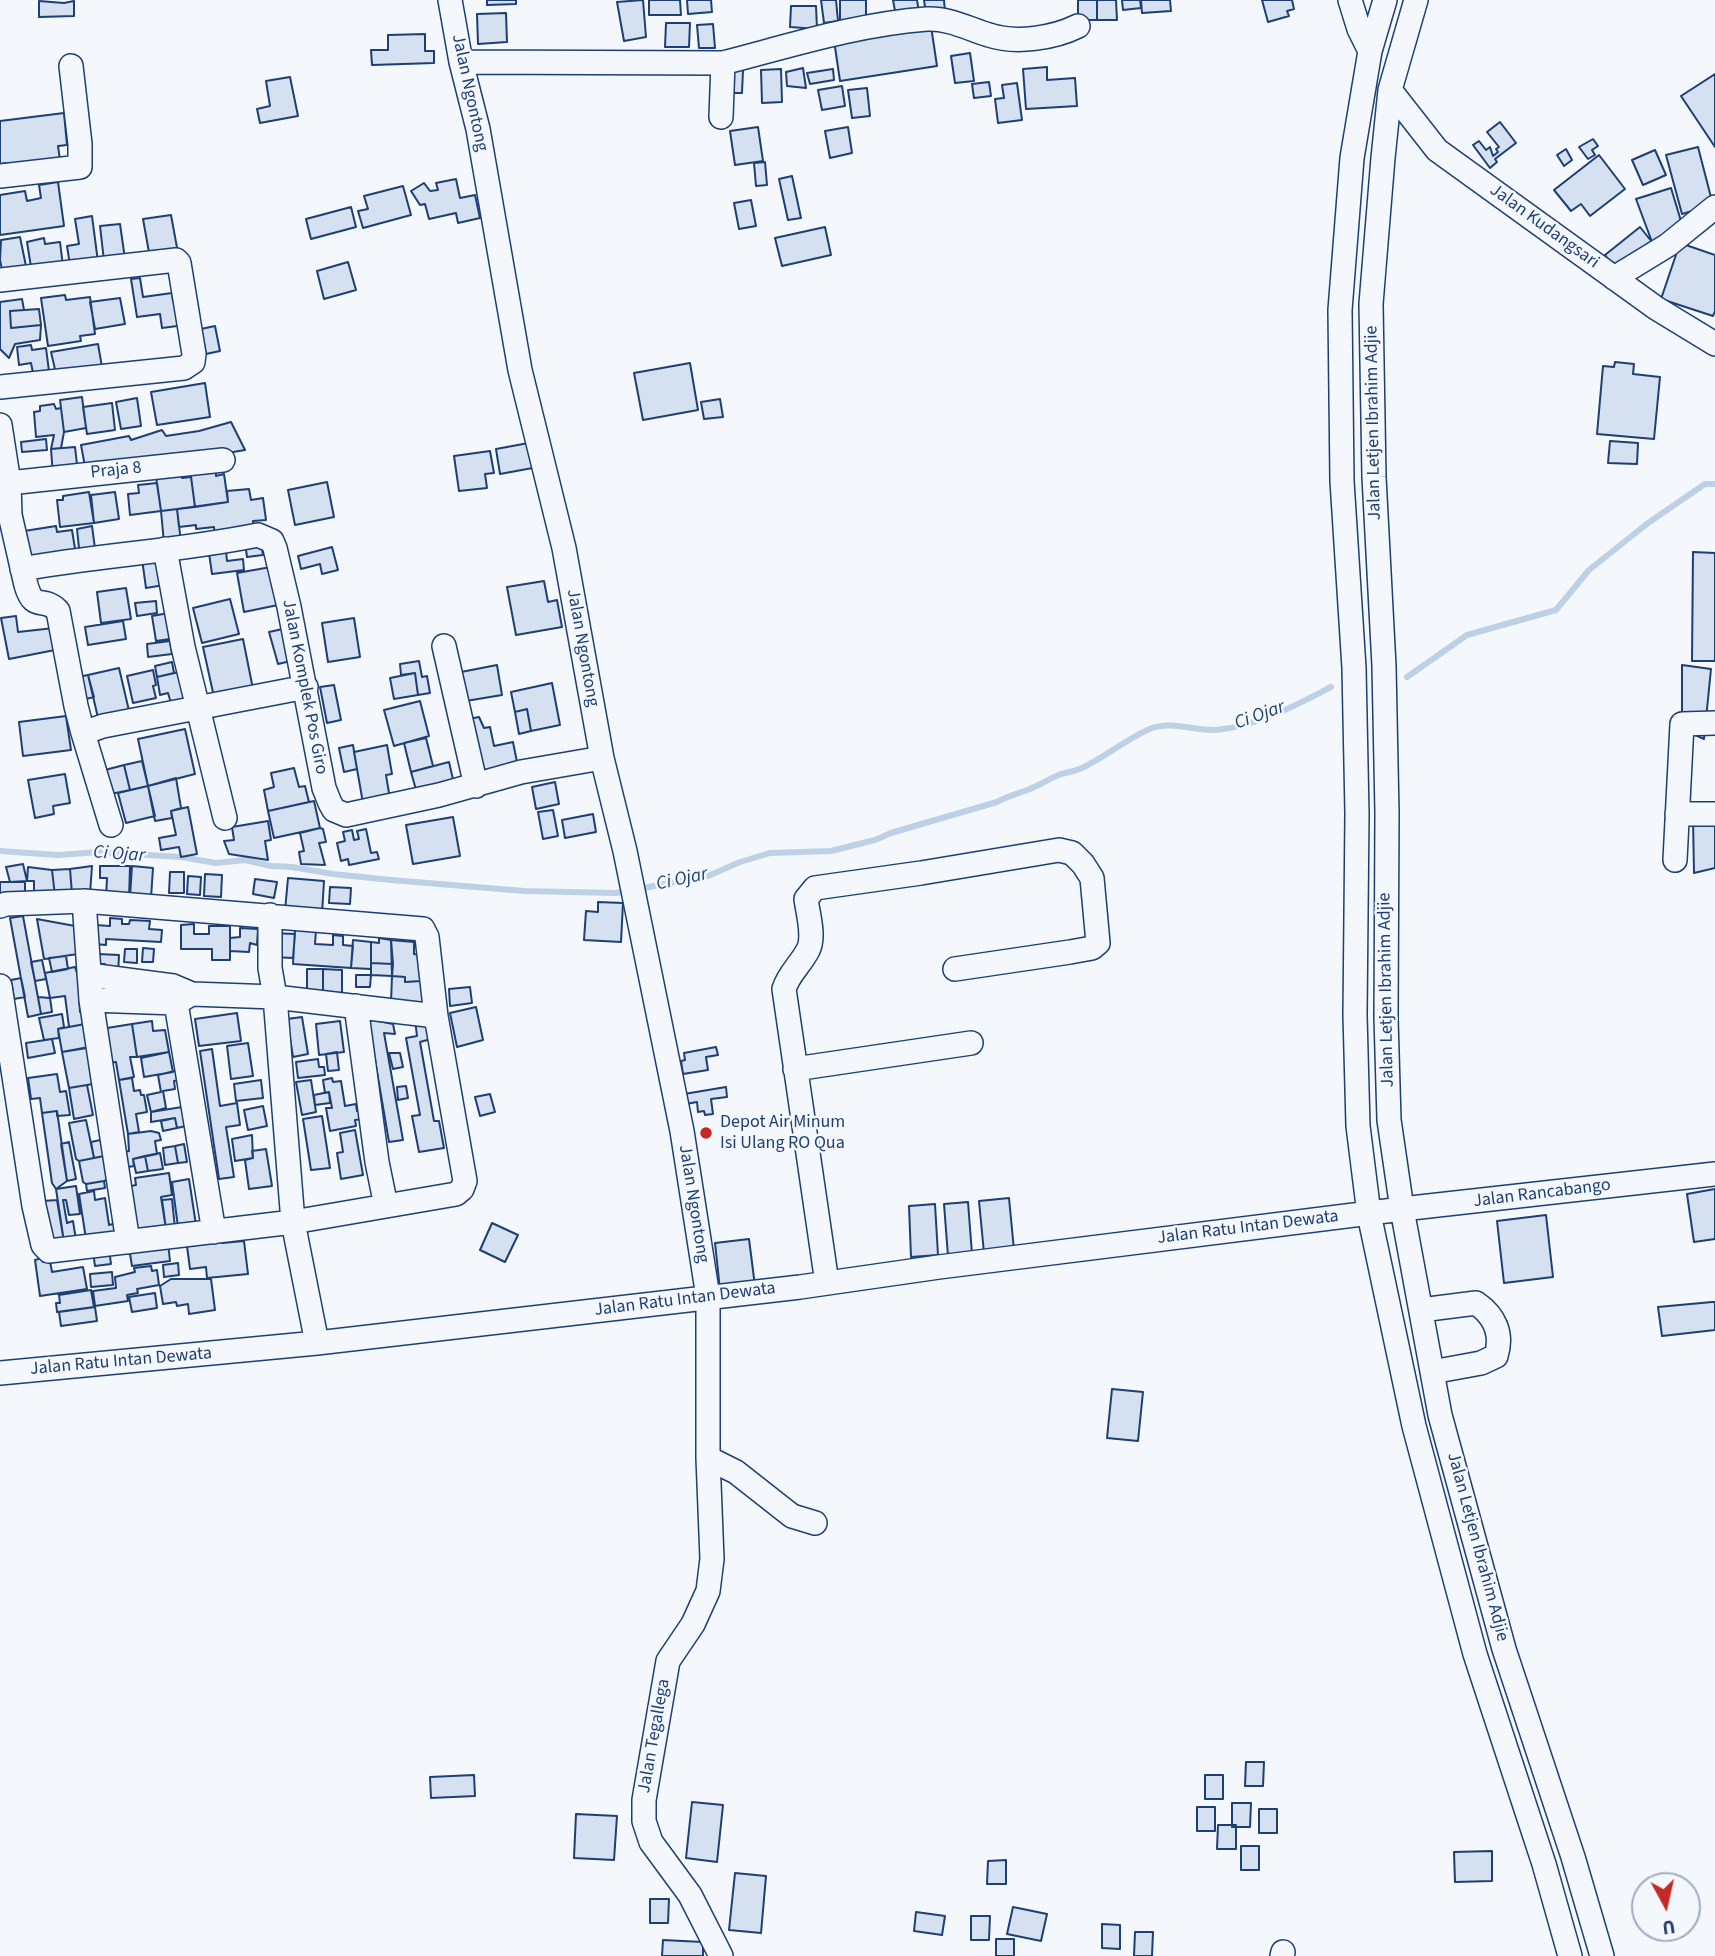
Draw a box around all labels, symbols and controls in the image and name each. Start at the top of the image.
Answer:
street label: Jalan Ngontong [446,32,492,154]
street label: Jalan Kudangsari [1485,180,1603,274]
street label: Jalan Letjen Ibrahim Adjie [1362,325,1386,521]
street label: Praja 8 [89,458,143,484]
street label: Jalan Ngontong [561,587,603,709]
street label: Jalan Komplek Pos Giro [276,598,332,776]
water label: Ci Ojar [1232,696,1288,736]
water label: Ci Ojar [92,842,146,868]
water label: Ci Ojar [654,863,710,897]
street label: Jalan Letjen Ibrahim Adjie [1375,892,1399,1088]
place label: Depot Air Minum Isi Ulang RO Qua [720,1112,845,1154]
marker: Depot Air Minum Isi Ulang RO Qua [698,1125,714,1141]
street label: Jalan Ngontong [673,1143,713,1265]
street label: Jalan Rancabango [1472,1175,1612,1213]
street label: Jalan Ratu Intan Dewata [1156,1206,1340,1250]
street label: Jalan Ratu Intan Dewata [593,1278,777,1322]
street label: Jalan Ratu Intan Dewata [29,1343,213,1381]
street label: Jalan Letjen Ibrahim Adjie [1441,1450,1513,1644]
street label: Jalan Tegallega [634,1677,676,1795]
north arrow [1631,1872,1701,1942]
text: U [1661,1912,1677,1941]

